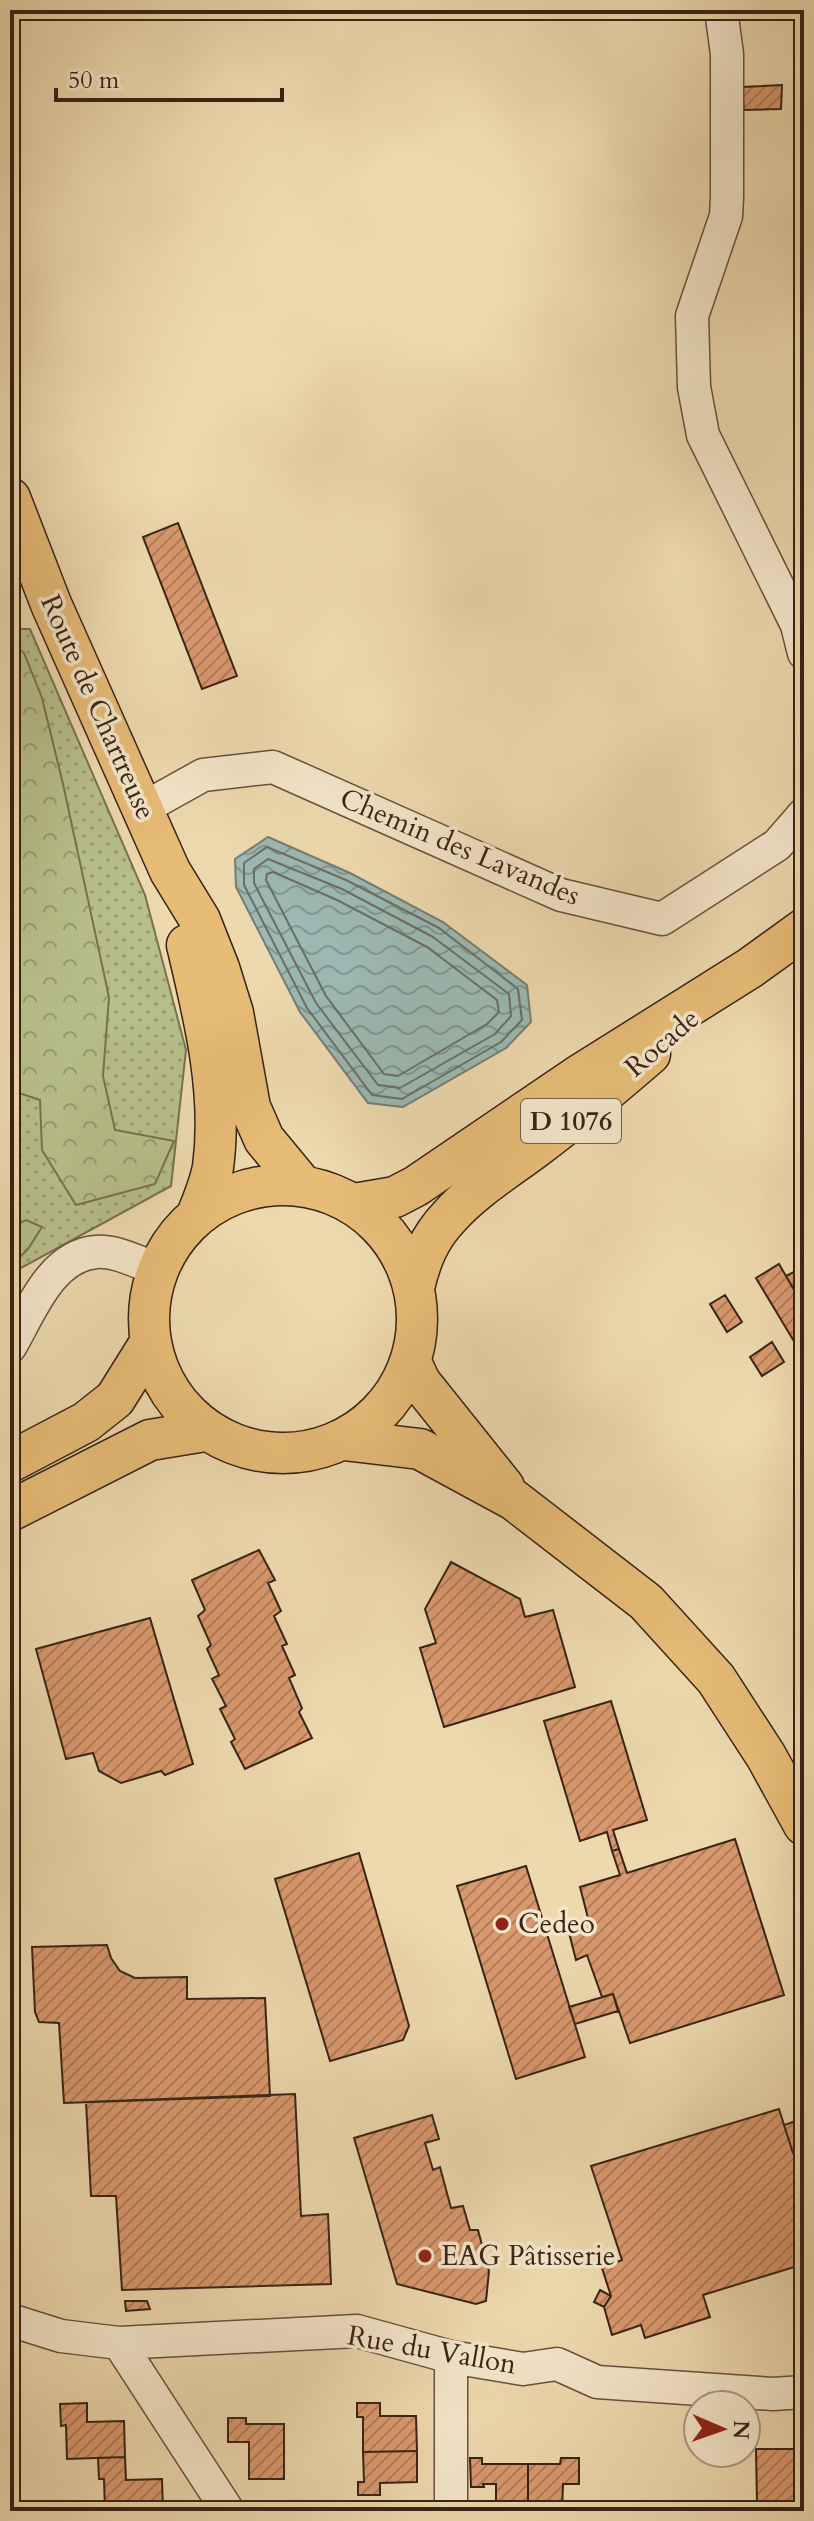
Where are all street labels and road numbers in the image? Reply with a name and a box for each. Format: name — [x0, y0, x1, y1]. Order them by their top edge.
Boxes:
street label: Route de Chartreuse — [31, 589, 165, 825]
street label: Chemin des Lavandes — [334, 779, 586, 915]
street label: Rocade — [617, 1000, 707, 1086]
road number: D 1076 — [521, 1099, 621, 1143]
street label: Rue du Vallon — [345, 2316, 519, 2384]

